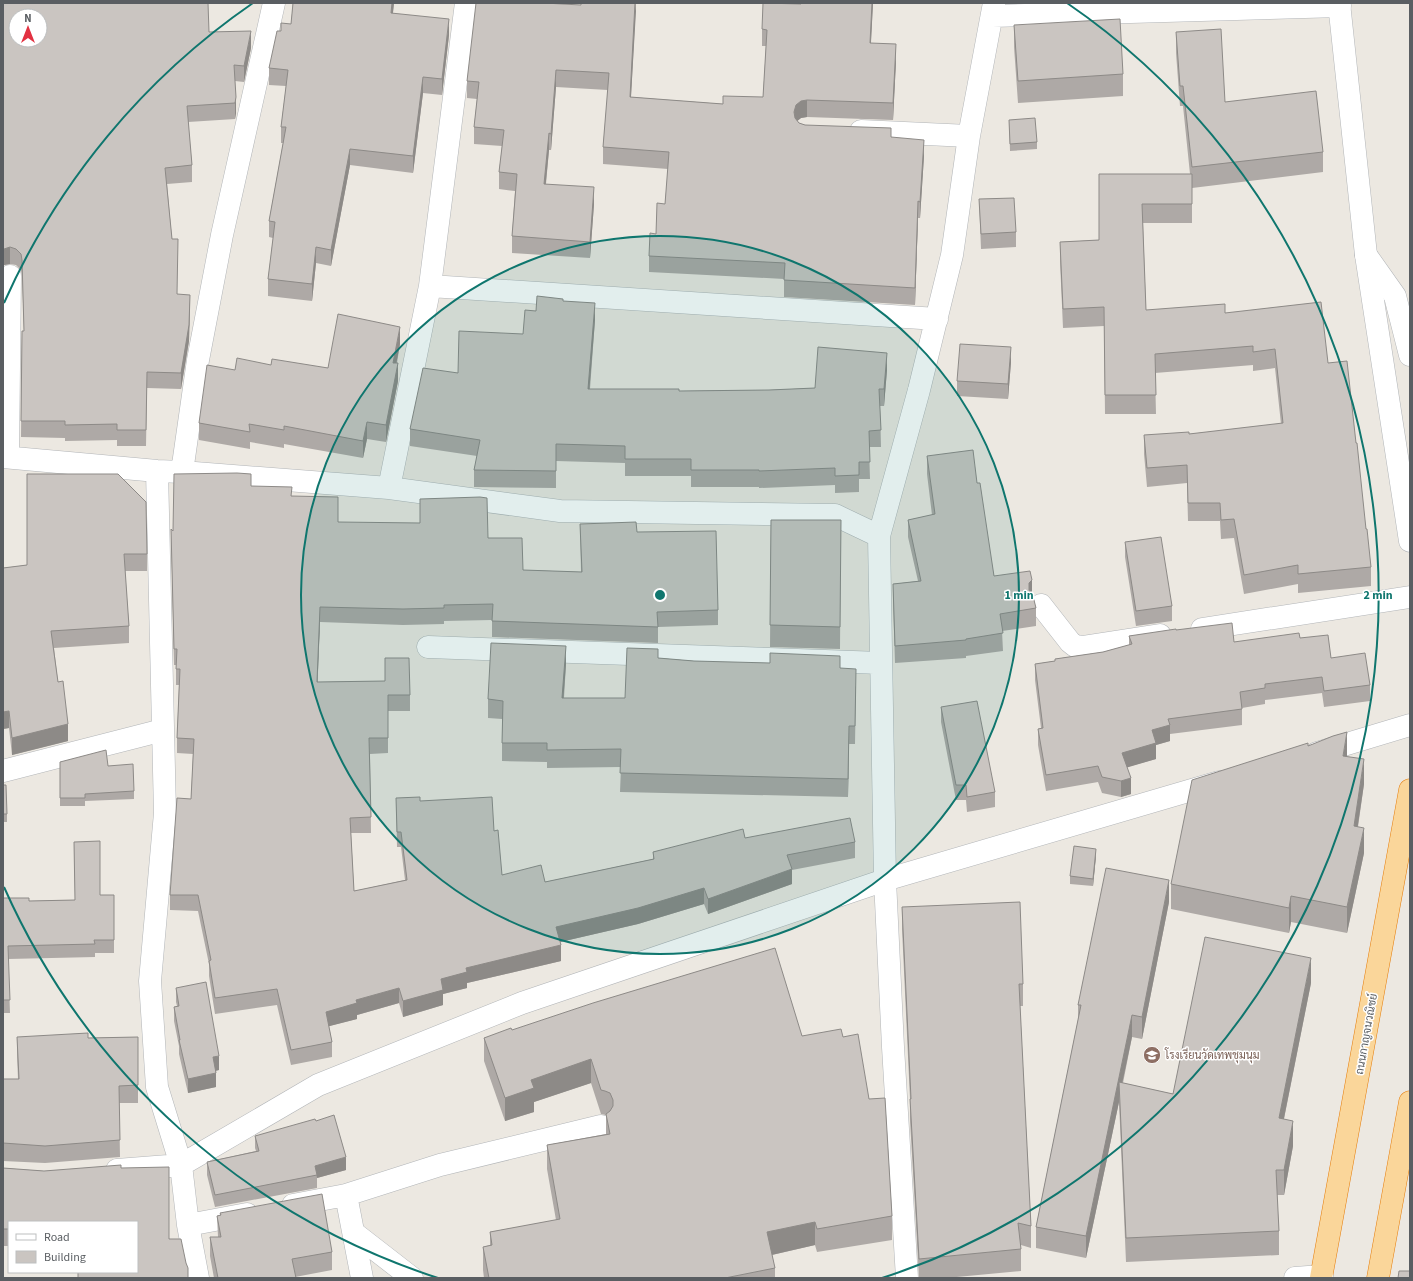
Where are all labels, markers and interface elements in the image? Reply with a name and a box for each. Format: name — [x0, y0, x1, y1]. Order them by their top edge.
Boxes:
north arrow — [8, 8, 48, 48]
text: N — [24, 11, 32, 26]
text: 1 min — [1004, 587, 1034, 604]
text: 2 min — [1363, 587, 1393, 604]
centre of rings — [653, 588, 667, 602]
street label: ถนนกาญจนวณิชย์ — [1351, 992, 1381, 1076]
school or university icon: โรงเรียนวัดเทพชุมนุม — [1142, 1045, 1162, 1065]
place label: โรงเรียนวัดเทพชุมนุม — [1164, 1047, 1259, 1064]
legend — [8, 1221, 138, 1273]
text: Road — [44, 1229, 70, 1246]
text: Building — [44, 1249, 86, 1266]

